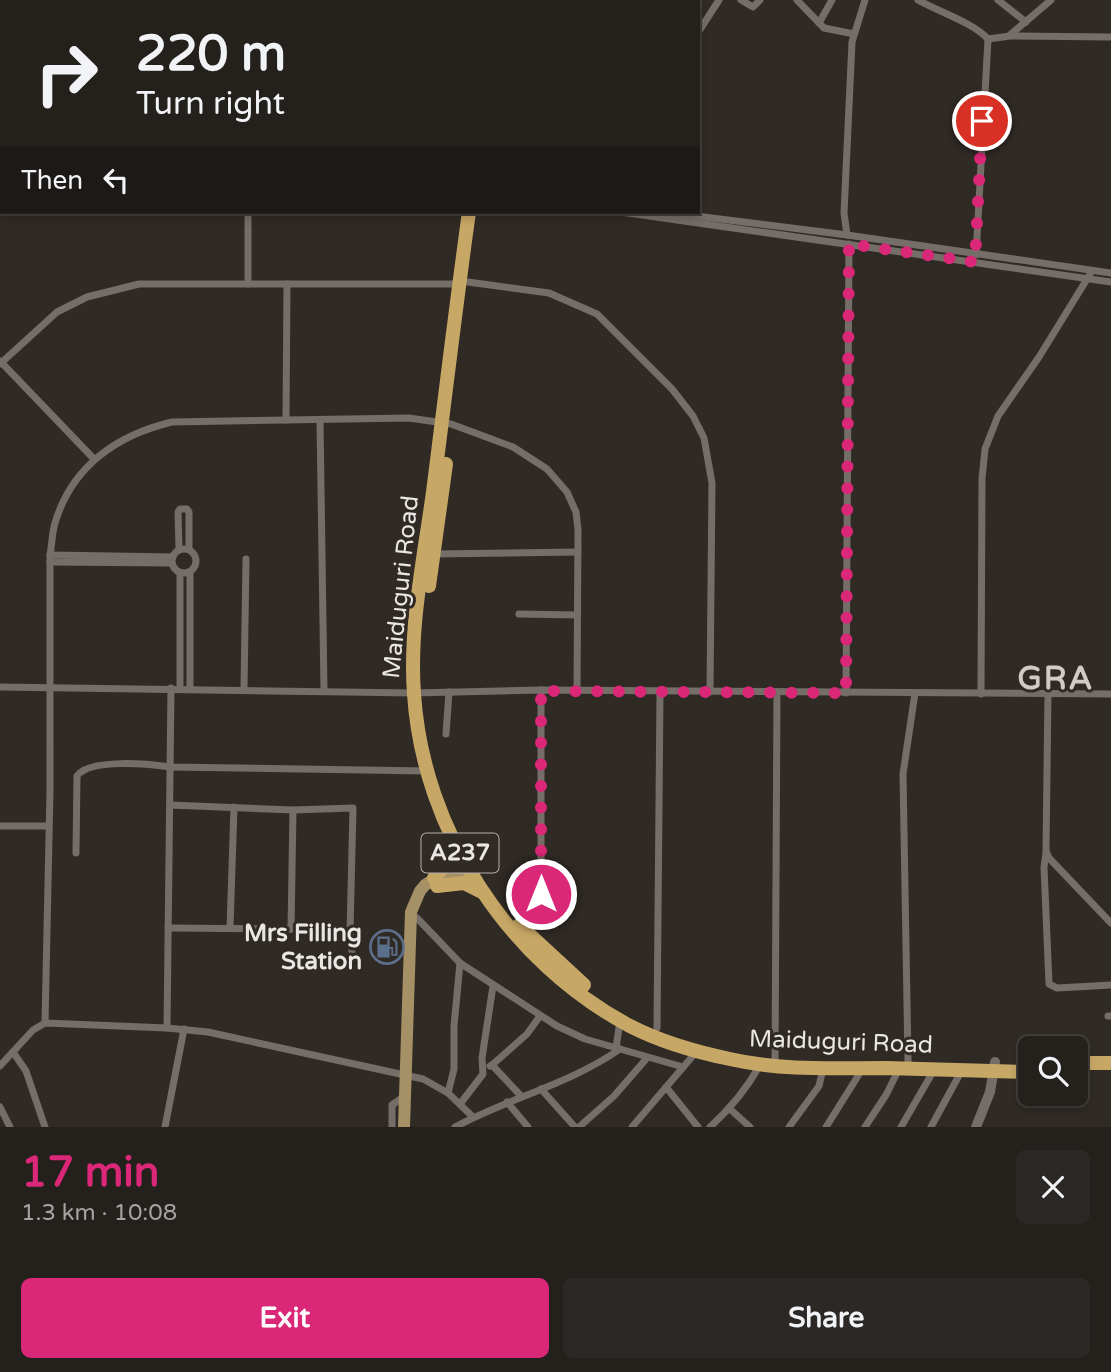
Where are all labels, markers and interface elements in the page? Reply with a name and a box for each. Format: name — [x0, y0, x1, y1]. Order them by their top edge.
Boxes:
text: 220 m — [136, 25, 286, 84]
icon: right — [21, 28, 112, 119]
text: Turn right — [136, 85, 285, 123]
pin — [952, 91, 1012, 151]
icon: arrive — [963, 102, 1001, 140]
icon: left — [97, 161, 135, 199]
text: Then — [21, 165, 83, 196]
street label: Maiduguri Road — [377, 494, 425, 680]
district label: GRA — [1018, 660, 1094, 698]
road number: A237 — [421, 834, 498, 873]
position arrow — [504, 857, 578, 931]
place label: Mrs Filling Station — [244, 919, 362, 976]
fuel station icon: Mrs Filling Station — [368, 928, 406, 966]
street label: Maiduguri Road — [749, 1024, 933, 1060]
map controls — [1018, 1036, 1088, 1106]
button: search — [1018, 1036, 1088, 1106]
text: 17 min — [21, 1147, 159, 1198]
button: close — [1016, 1150, 1090, 1224]
text: 1.3 km · 10:08 — [21, 1199, 177, 1227]
button: Exit — [21, 1278, 549, 1358]
button: Share — [563, 1278, 1090, 1358]

